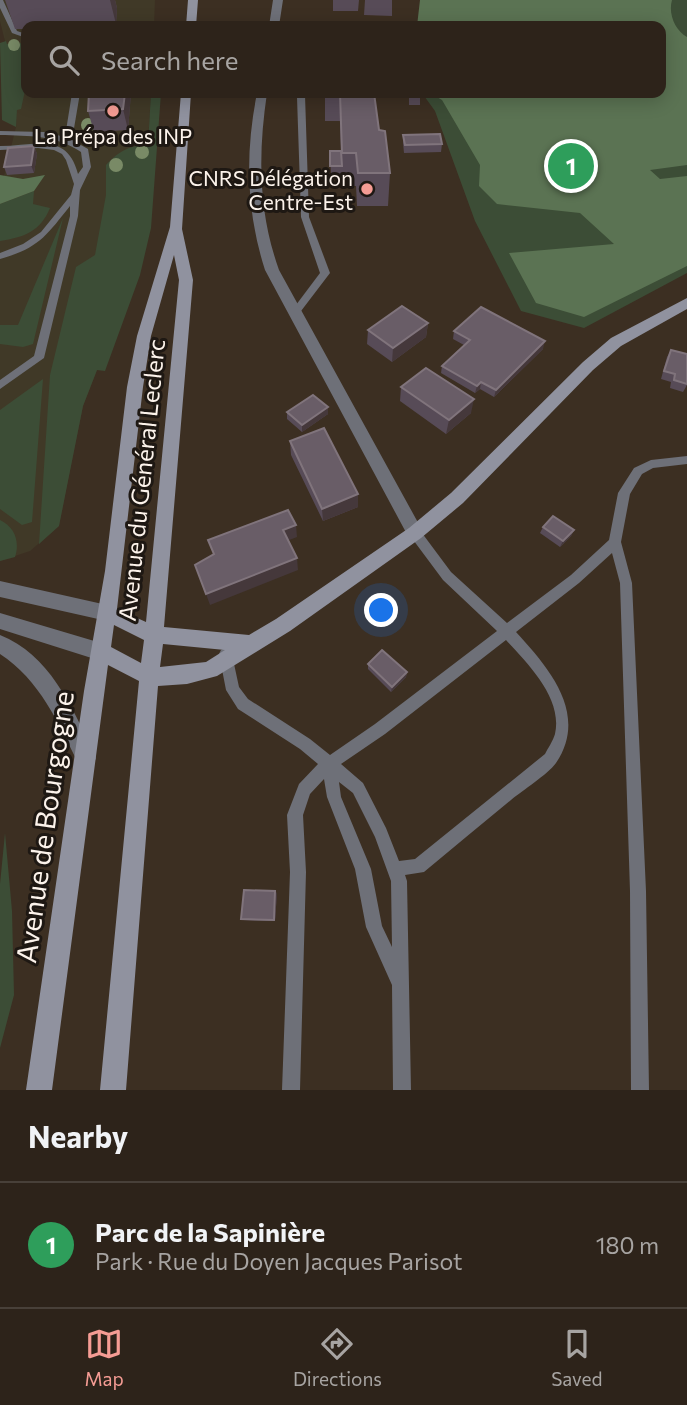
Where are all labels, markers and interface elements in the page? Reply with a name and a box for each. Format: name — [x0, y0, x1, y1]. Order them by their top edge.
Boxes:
search box — [21, 21, 666, 98]
icon: search — [45, 41, 83, 79]
text: Search here — [101, 44, 239, 75]
marker: La Prépa des INP — [105, 103, 121, 119]
place label: La Prépa des INP — [34, 123, 192, 148]
pin: 1 — [548, 140, 594, 192]
place label: CNRS Délégation Centre-Est — [189, 165, 353, 214]
marker: CNRS Délégation Centre-Est — [359, 181, 375, 197]
street label: Avenue du Général Leclerc — [112, 337, 170, 623]
your location — [364, 593, 398, 627]
street label: Avenue de Bourgogne — [8, 689, 80, 965]
text: Nearby — [28, 1117, 128, 1154]
text: Parc de la Sapinière — [95, 1216, 325, 1247]
text: 1 — [46, 1231, 56, 1259]
text: 180 m — [596, 1231, 659, 1259]
text: Park · Rue du Doyen Jacques Parisot — [95, 1247, 462, 1275]
tab: Map — [85, 1325, 124, 1390]
tab: Directions — [293, 1325, 382, 1390]
tab: Saved — [551, 1325, 602, 1390]

